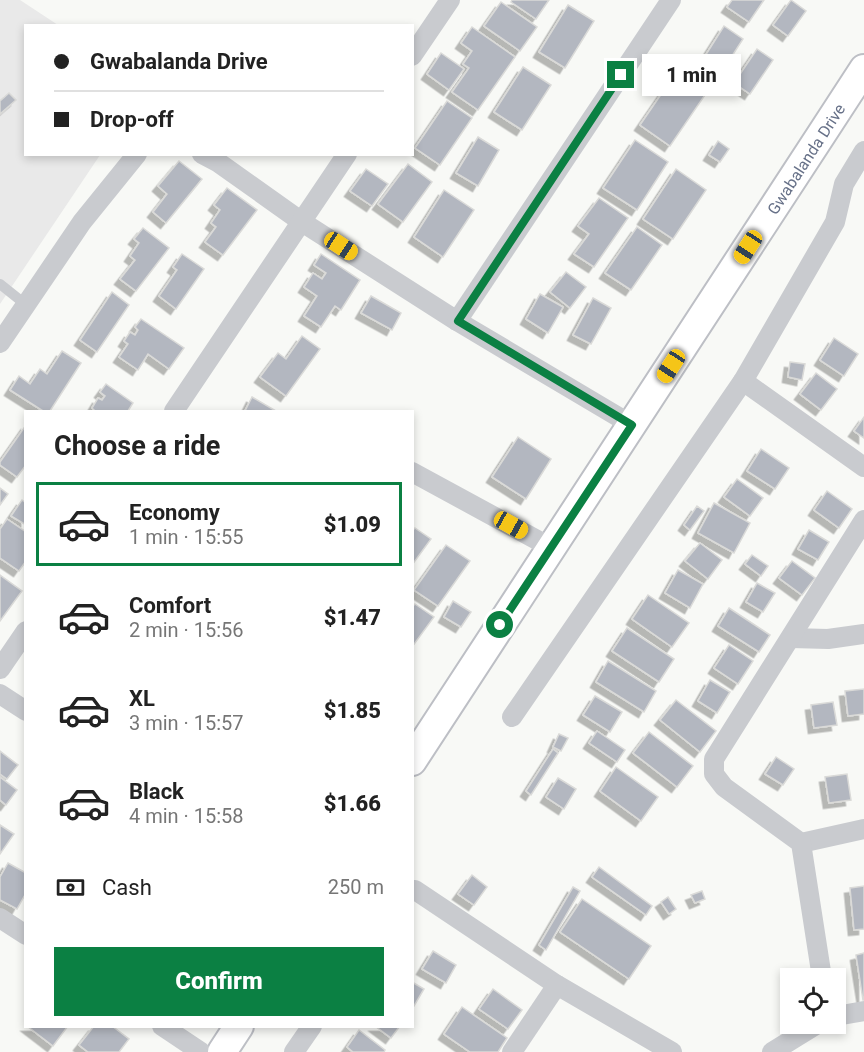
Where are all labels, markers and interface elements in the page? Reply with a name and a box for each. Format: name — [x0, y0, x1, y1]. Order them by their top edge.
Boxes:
text: Gwabalanda Drive — [90, 49, 268, 74]
callout: 1 min — [642, 54, 741, 96]
route end — [607, 61, 634, 88]
text: 1 min — [666, 63, 717, 87]
street label: Gwabalanda Drive — [763, 100, 849, 218]
text: Drop-off — [90, 107, 174, 132]
car — [731, 227, 765, 267]
car — [321, 229, 361, 263]
car — [654, 346, 688, 386]
text: Choose a ride — [54, 430, 220, 462]
icon: car — [57, 497, 111, 551]
text: Economy — [129, 500, 220, 525]
car — [491, 508, 531, 542]
text: $1.09 — [324, 512, 381, 537]
text: 1 min · 15:55 — [129, 525, 244, 549]
icon: car — [57, 590, 111, 644]
text: Comfort — [129, 593, 211, 618]
text: $1.47 — [324, 605, 381, 630]
route start — [486, 611, 513, 638]
text: 2 min · 15:56 — [129, 618, 244, 642]
icon: car — [57, 683, 111, 737]
text: XL — [129, 686, 155, 711]
text: $1.85 — [324, 698, 381, 723]
text: 3 min · 15:57 — [129, 711, 244, 735]
icon: car — [57, 776, 111, 830]
text: Black — [129, 779, 184, 804]
text: $1.66 — [324, 791, 381, 816]
text: 4 min · 15:58 — [129, 804, 244, 828]
icon: cash — [54, 871, 87, 904]
text: Cash — [102, 875, 152, 900]
text: 250 m — [328, 875, 384, 899]
button: Confirm — [54, 947, 384, 1016]
map controls — [780, 968, 846, 1034]
button: locate — [780, 968, 846, 1034]

